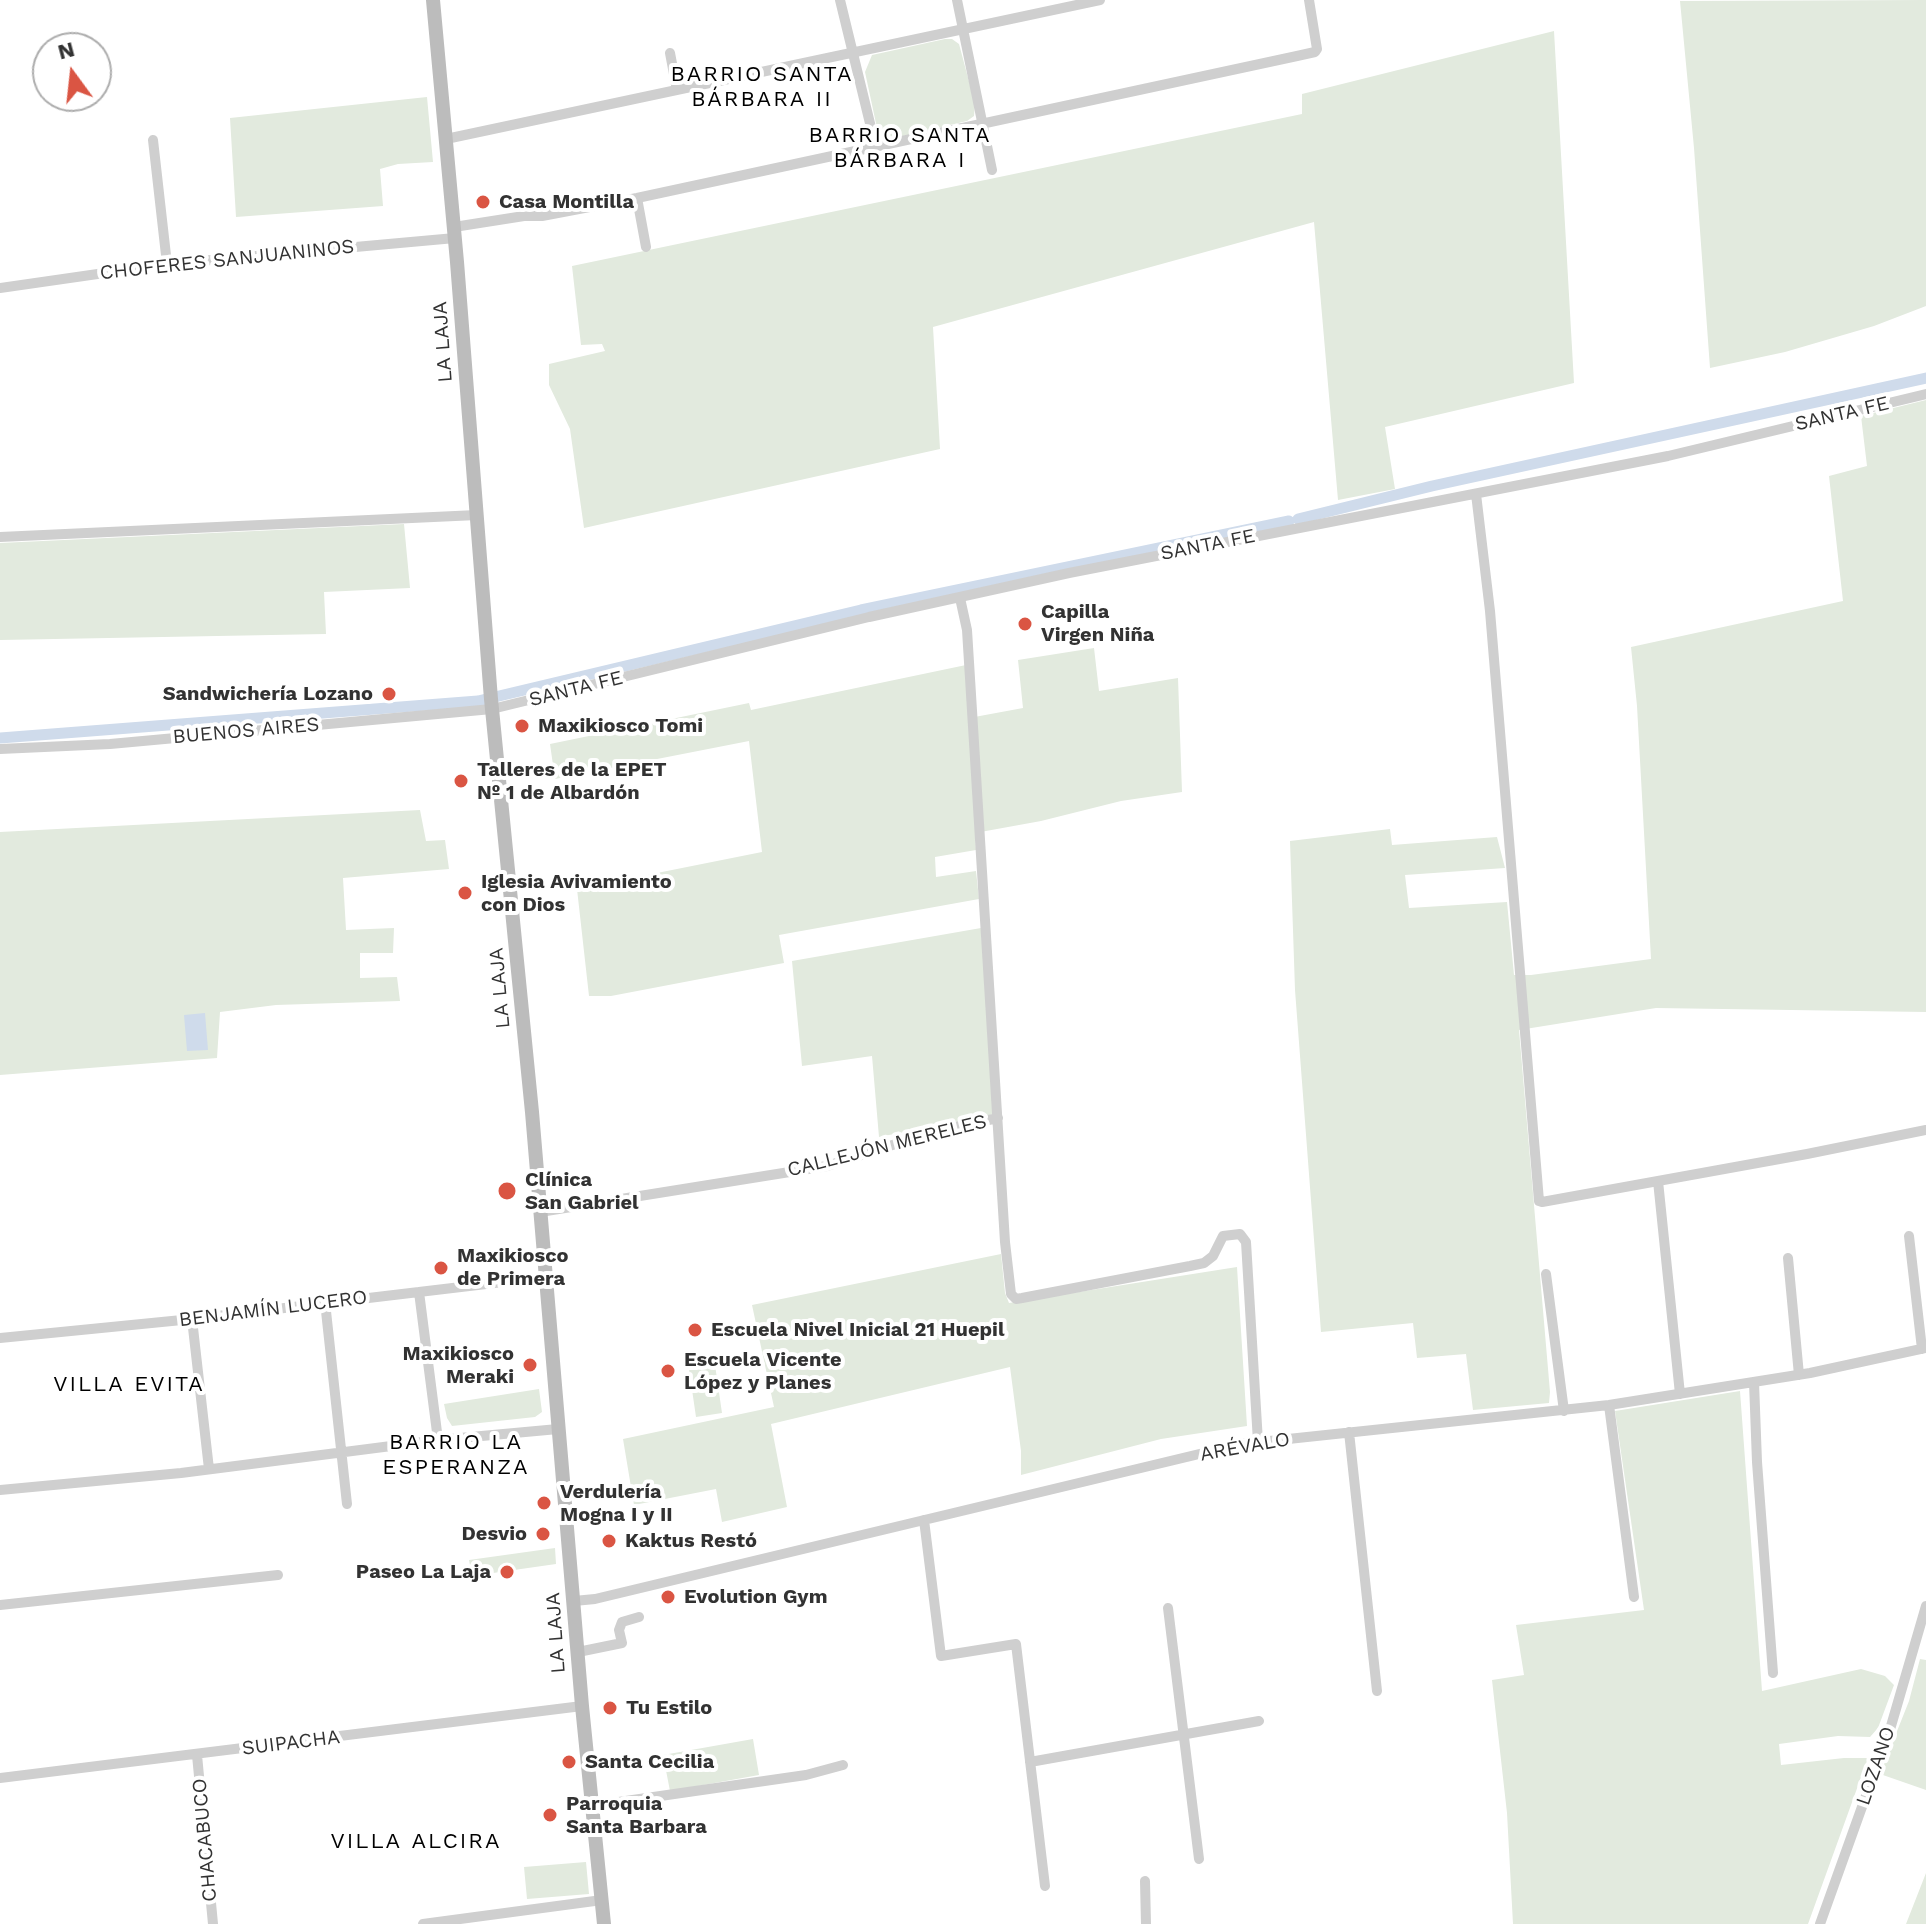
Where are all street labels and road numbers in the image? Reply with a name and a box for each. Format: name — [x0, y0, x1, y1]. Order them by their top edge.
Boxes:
street label: CHOFERES SANJUANINOS — [99, 235, 355, 285]
street label: LA LAJA — [428, 301, 458, 383]
street label: SANTA FE — [1793, 392, 1891, 436]
street label: SANTA FE — [1159, 524, 1257, 566]
street label: SANTA FE — [527, 666, 625, 712]
street label: BUENOS AIRES — [172, 713, 320, 749]
street label: LA LAJA — [485, 947, 515, 1029]
street label: CALLEJÓN MERELES — [785, 1110, 989, 1182]
street label: BENJAMÍN LUCERO — [178, 1286, 368, 1332]
street label: ARÉVALO — [1198, 1427, 1292, 1467]
street label: LA LAJA — [541, 1592, 571, 1674]
street label: LOZANO — [1851, 1723, 1901, 1809]
street label: SUIPACHA — [241, 1725, 341, 1761]
street label: CHACABUCO — [188, 1777, 222, 1903]

